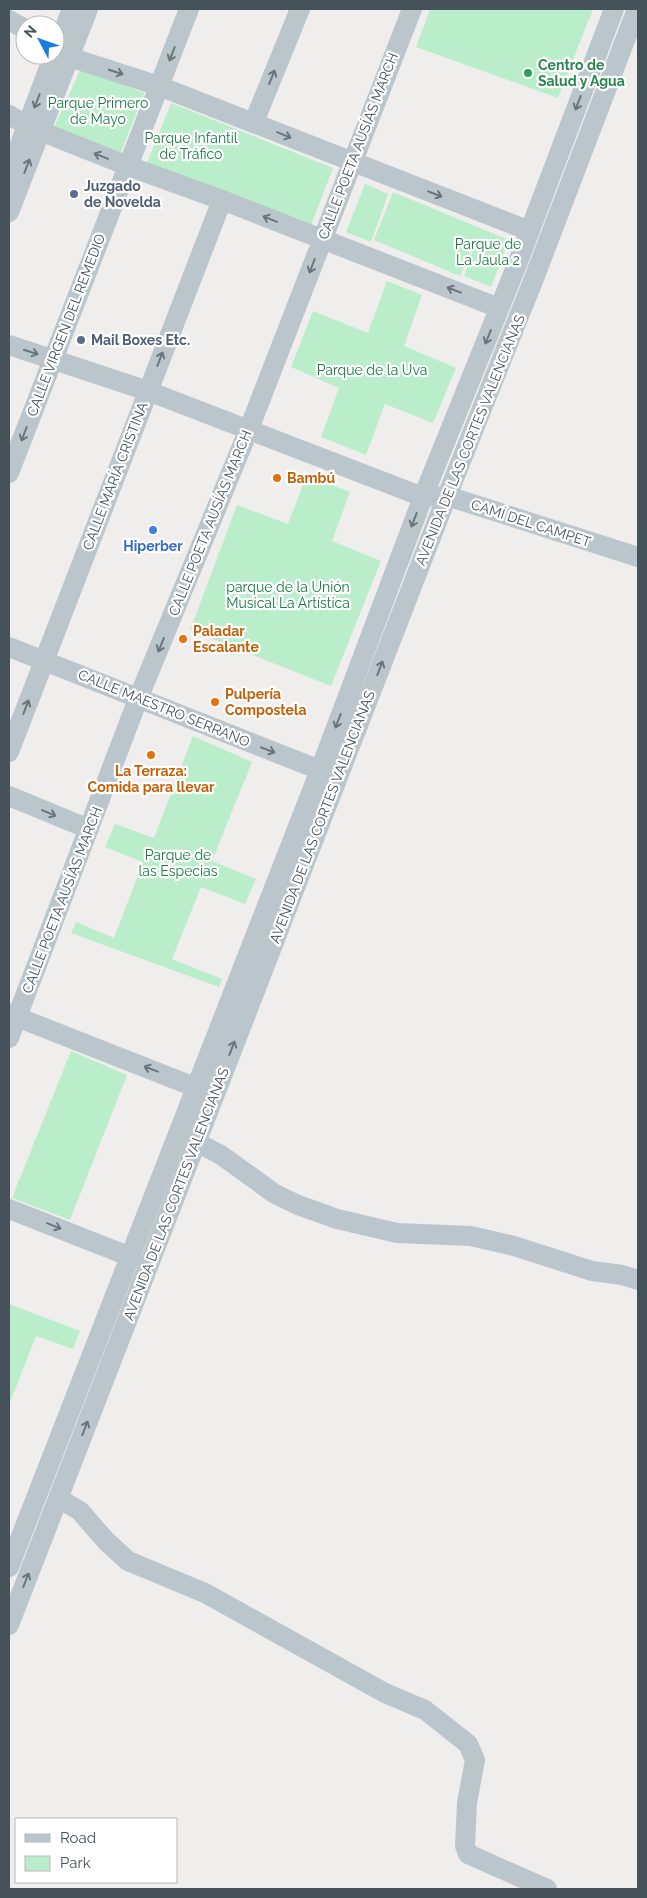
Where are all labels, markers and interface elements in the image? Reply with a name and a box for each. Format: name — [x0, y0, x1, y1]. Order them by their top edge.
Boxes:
north arrow — [15, 15, 65, 65]
text: N — [21, 22, 40, 41]
one-way arrow — [166, 46, 176, 61]
street label: CALLE POETA AUSÍAS MARCH — [314, 50, 401, 242]
place label: Centro de Salud y Agua — [538, 57, 625, 89]
marker: Centro de Salud y Agua — [522, 67, 534, 79]
one-way arrow — [107, 68, 123, 78]
one-way arrow — [268, 70, 278, 85]
one-way arrow — [32, 92, 41, 108]
park label: Parque Primero de Mayo — [48, 95, 148, 127]
one-way arrow — [573, 95, 582, 111]
park label: Parque Infantil de Tráfico — [144, 130, 238, 162]
one-way arrow — [276, 130, 291, 140]
one-way arrow — [94, 150, 109, 160]
one-way arrow — [22, 159, 32, 174]
place label: Juzgado de Novelda — [84, 178, 161, 210]
marker: Juzgado de Novelda — [68, 188, 80, 200]
one-way arrow — [428, 191, 443, 200]
one-way arrow — [263, 214, 278, 223]
street label: CALLE VIRGEN DEL REMEDIO — [24, 231, 108, 419]
park label: Parque de La Jaula 2 — [455, 236, 521, 268]
one-way arrow — [307, 258, 316, 273]
one-way arrow — [447, 285, 462, 294]
street label: AVENIDA DE LAS CORTES VALENCIANAS — [412, 312, 528, 568]
one-way arrow — [482, 329, 491, 344]
place label: Mail Boxes Etc. — [91, 332, 190, 348]
marker: Mail Boxes Etc. — [75, 334, 87, 346]
one-way arrow — [22, 348, 38, 357]
one-way arrow — [156, 352, 165, 367]
park label: Parque de la Uva — [317, 362, 427, 378]
street label: CALLE MARÍA CRISTINA — [78, 399, 151, 552]
one-way arrow — [19, 426, 28, 441]
street label: CALLE POETA AUSÍAS MARCH — [164, 428, 255, 618]
place label: Bambú — [287, 470, 335, 486]
marker: Bambú — [271, 472, 283, 484]
street label: CAMÍ DEL CAMPET — [469, 495, 594, 550]
one-way arrow — [409, 512, 418, 527]
marker: Hiperber — [147, 524, 159, 536]
place label: Hiperber — [123, 538, 183, 554]
park label: parque de la Unión Musical La Artística — [226, 579, 350, 611]
place label: Paladar Escalante — [193, 623, 259, 655]
marker: Paladar Escalante — [177, 633, 189, 645]
one-way arrow — [155, 637, 165, 652]
one-way arrow — [376, 661, 385, 677]
street label: CALLE MAESTRO SERRANO — [76, 666, 252, 750]
place label: Pulpería Compostela — [225, 686, 306, 718]
street label: AVENIDA DE LAS CORTES VALENCIANAS — [266, 688, 378, 946]
marker: Pulpería Compostela — [209, 696, 221, 708]
one-way arrow — [22, 700, 31, 715]
one-way arrow — [333, 713, 342, 728]
one-way arrow — [260, 745, 275, 755]
marker: La Terraza: Comida para llevar — [145, 749, 157, 761]
place label: La Terraza: Comida para llevar — [88, 763, 215, 795]
street label: CALLE POETA AUSÍAS MARCH — [18, 804, 105, 996]
one-way arrow — [41, 808, 56, 818]
park label: Parque de las Especias — [138, 847, 218, 879]
one-way arrow — [228, 1041, 238, 1056]
one-way arrow — [143, 1064, 159, 1073]
street label: AVENIDA DE LAS CORTES VALENCIANAS — [120, 1065, 232, 1323]
one-way arrow — [46, 1222, 61, 1232]
one-way arrow — [81, 1421, 90, 1436]
one-way arrow — [22, 1573, 32, 1588]
legend — [15, 1818, 178, 1883]
text: Road — [60, 1829, 96, 1847]
text: Park — [60, 1854, 91, 1872]

